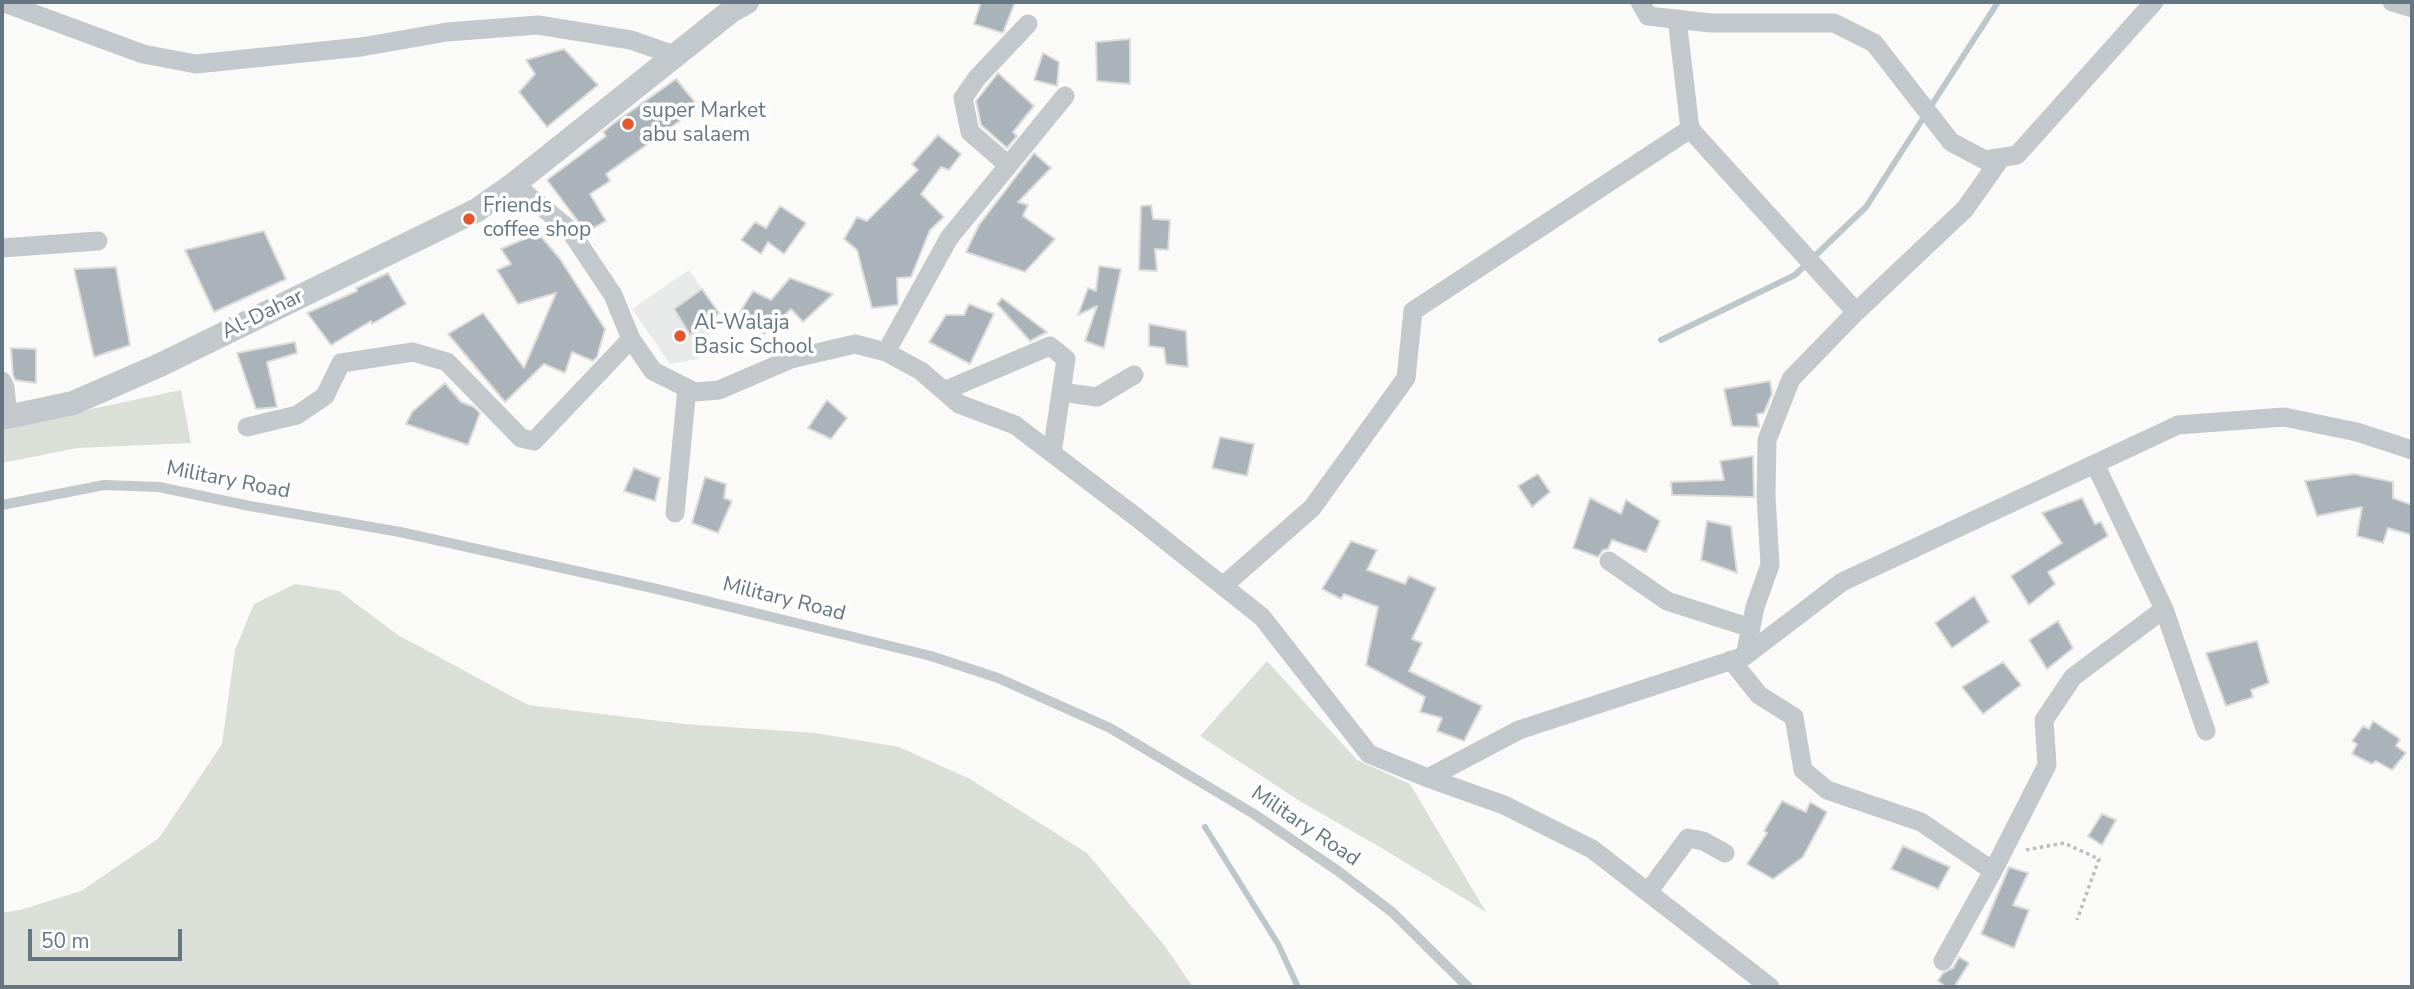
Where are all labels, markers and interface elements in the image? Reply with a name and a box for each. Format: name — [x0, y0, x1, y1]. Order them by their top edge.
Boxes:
place label: super Market abu salaem — [642, 99, 766, 149]
marker: super Market abu salaem — [620, 116, 636, 132]
place label: Friends coffee shop — [483, 194, 591, 244]
marker: Friends coffee shop — [461, 211, 477, 227]
street label: Al-Dahar — [218, 284, 308, 346]
place label: Al-Walaja Basic School — [694, 311, 814, 361]
marker: Al-Walaja Basic School — [672, 328, 688, 344]
street label: Military Road — [164, 457, 292, 505]
street label: Military Road — [720, 573, 848, 627]
street label: Military Road — [1246, 781, 1364, 873]
scale bar — [32, 916, 186, 960]
text: 50 m — [41, 927, 90, 955]

